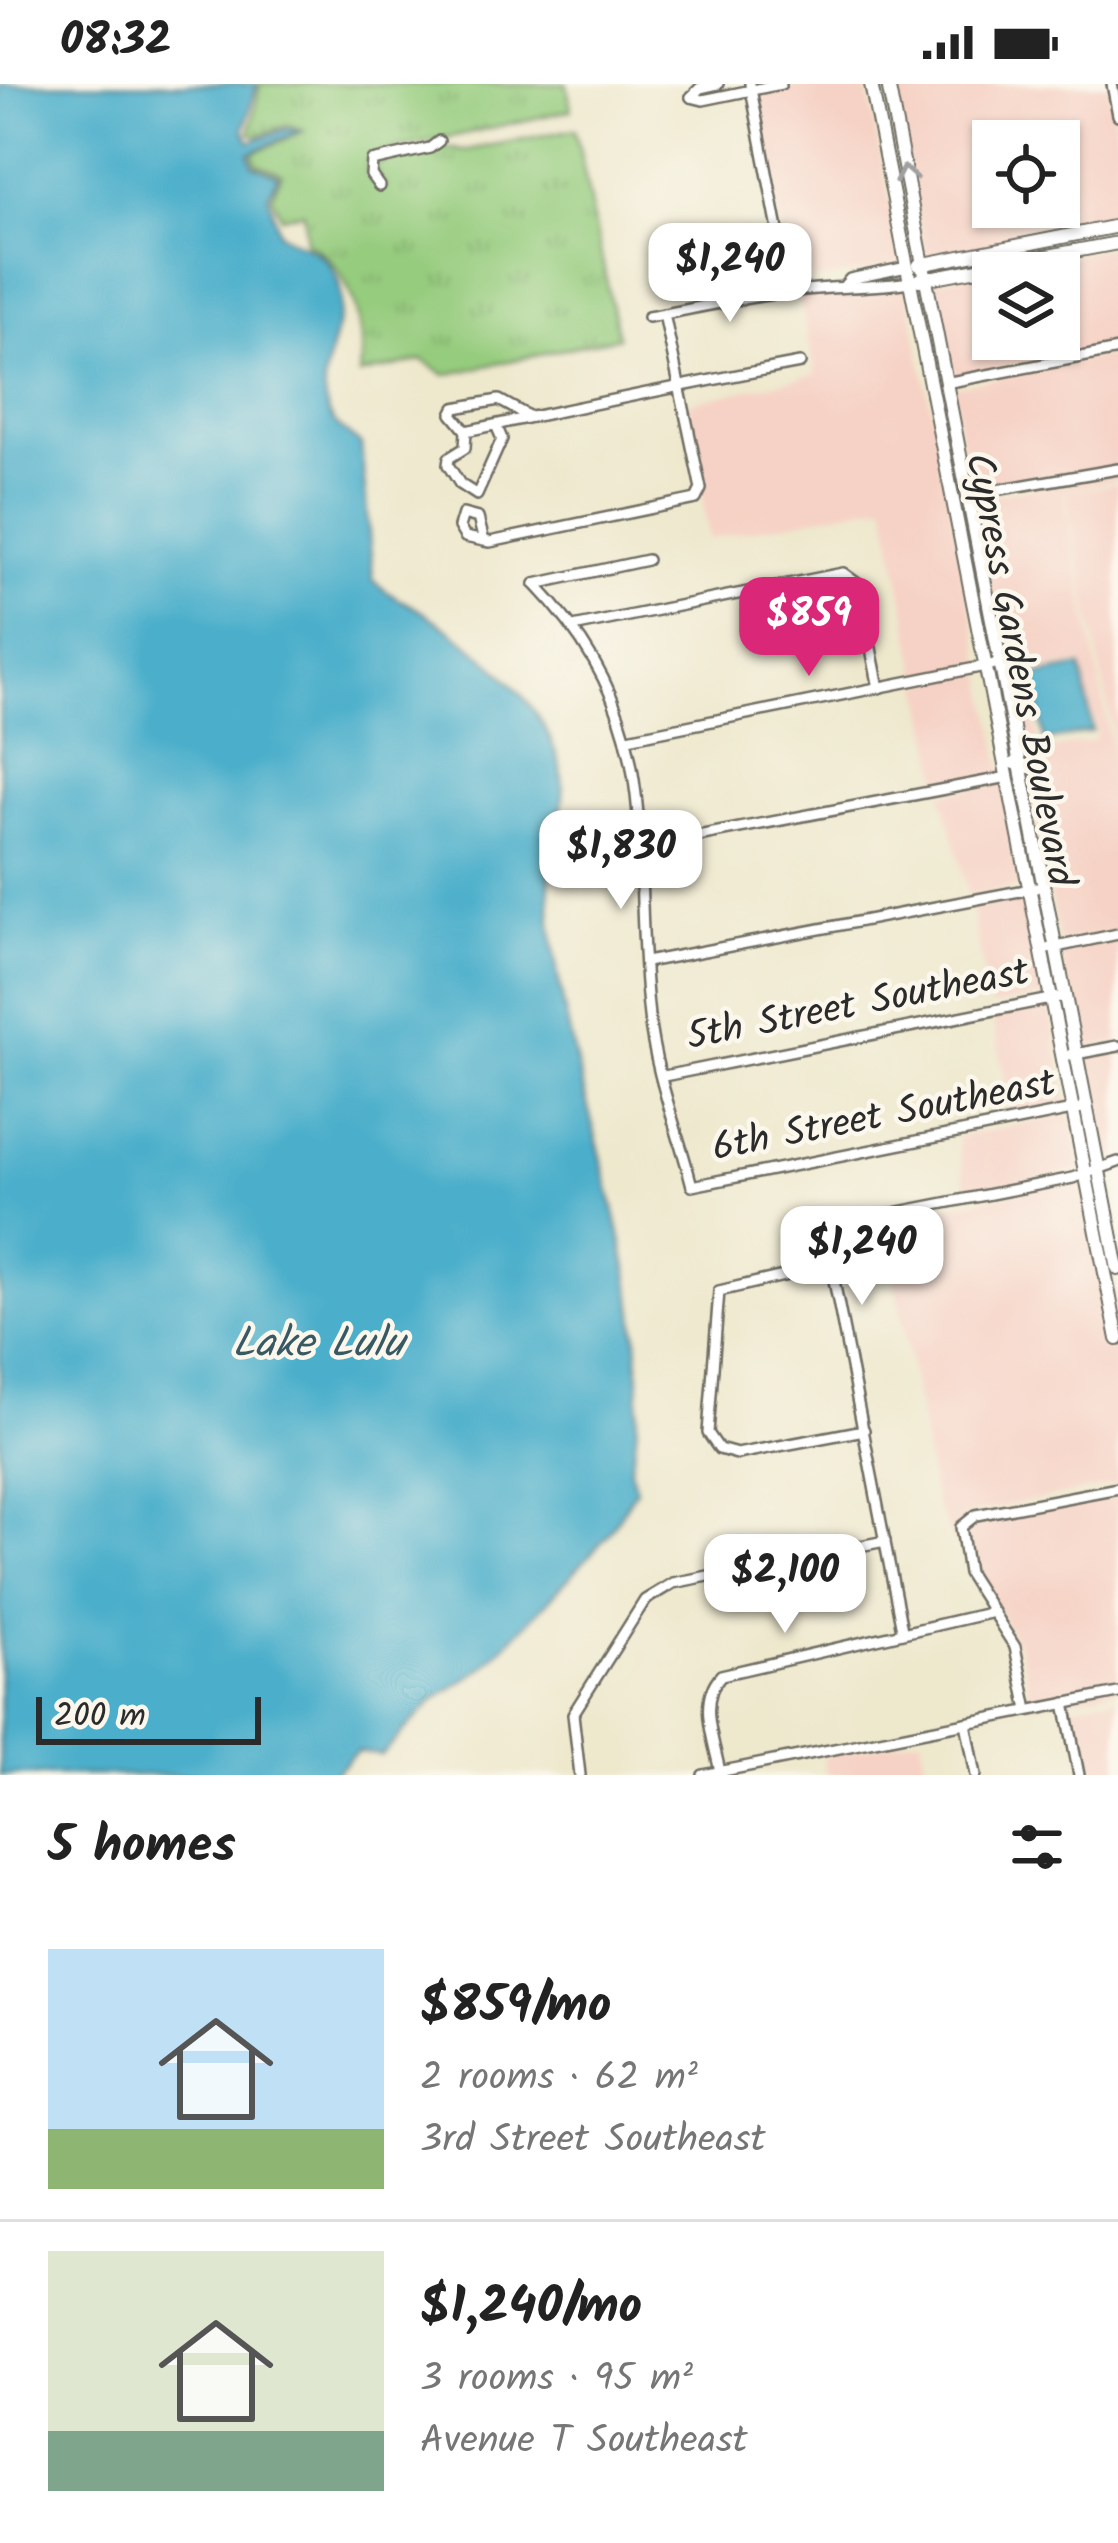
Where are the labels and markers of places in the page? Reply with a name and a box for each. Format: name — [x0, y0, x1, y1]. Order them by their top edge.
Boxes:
pin: $1,240 — [632, 223, 828, 325]
pin: $859 — [738, 577, 880, 679]
pin: $1,830 — [523, 810, 719, 912]
pin: $1,240 — [764, 1206, 960, 1308]
pin: $2,100 — [687, 1534, 883, 1636]

